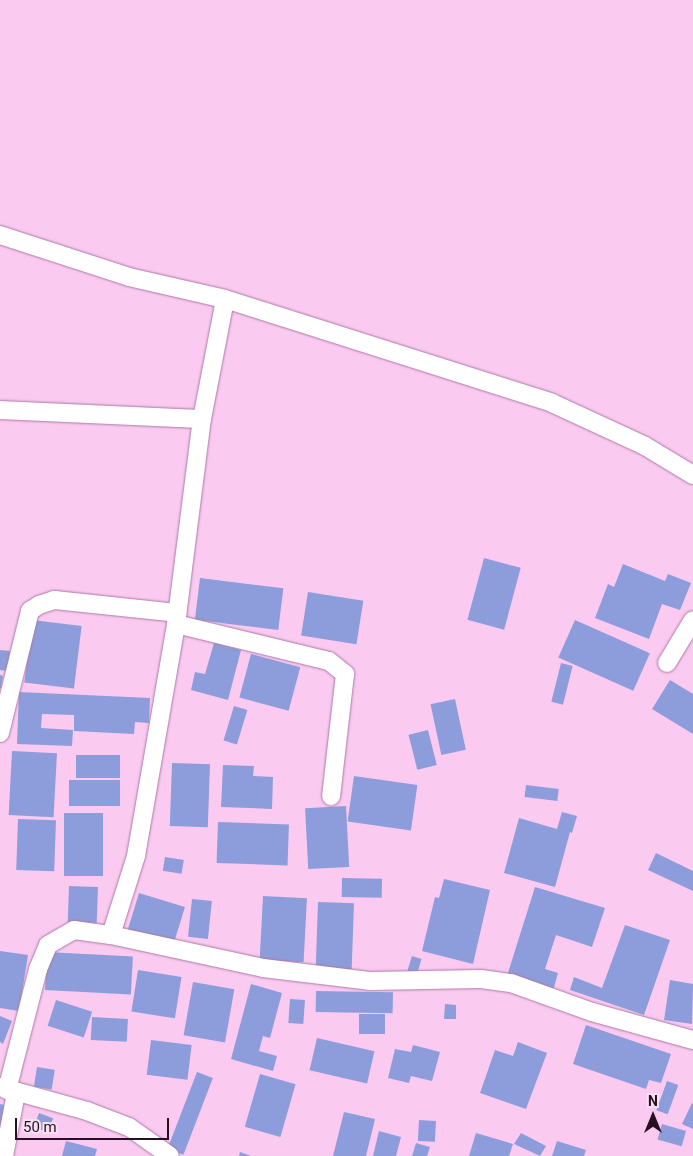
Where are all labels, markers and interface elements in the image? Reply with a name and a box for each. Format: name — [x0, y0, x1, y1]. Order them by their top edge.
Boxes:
north arrow — [628, 1091, 678, 1141]
text: N — [648, 1093, 658, 1109]
scale bar — [18, 1108, 171, 1140]
text: 50 m — [23, 1118, 57, 1136]

